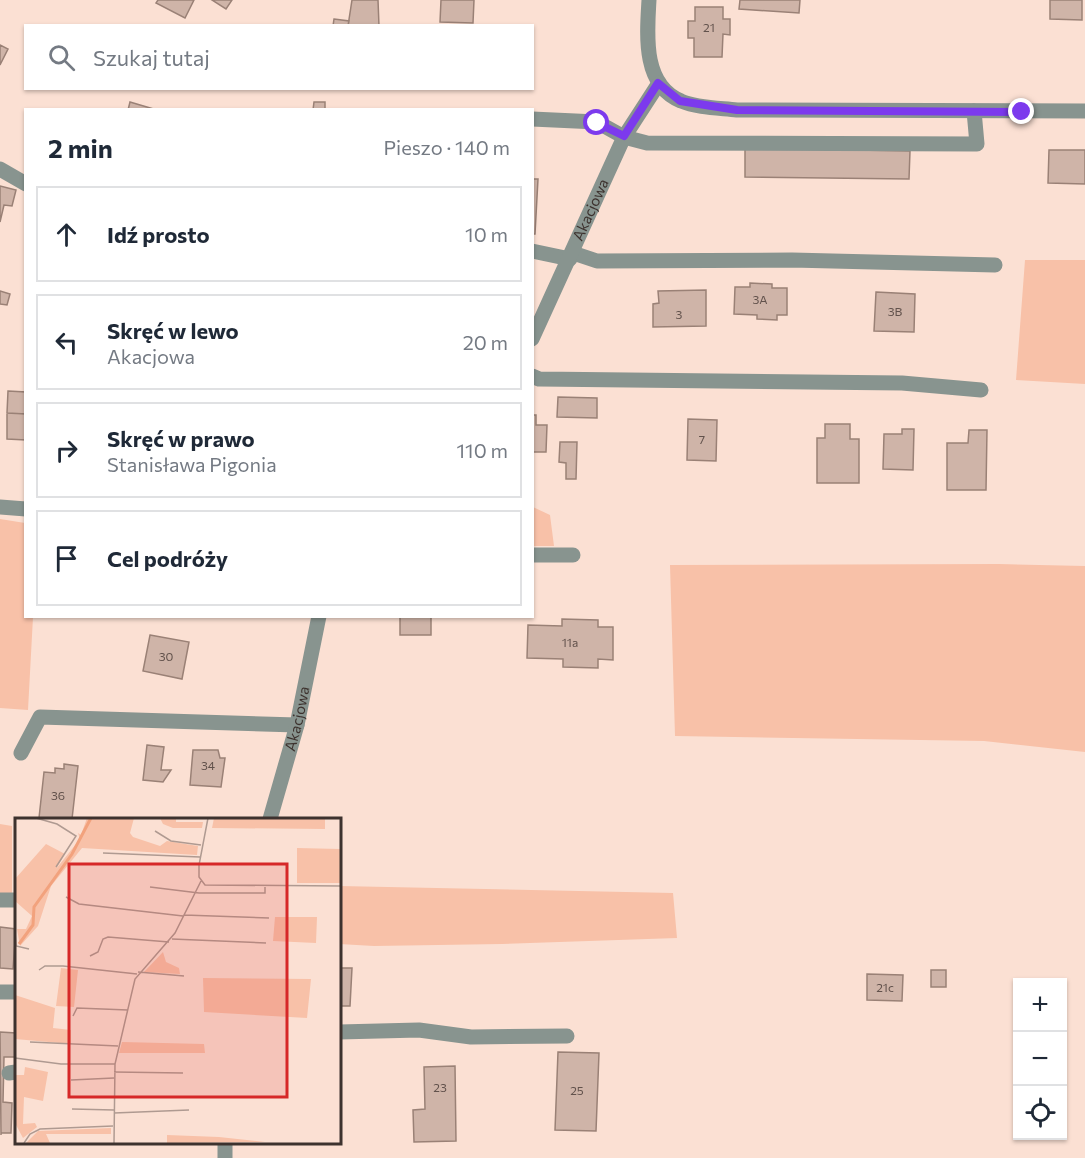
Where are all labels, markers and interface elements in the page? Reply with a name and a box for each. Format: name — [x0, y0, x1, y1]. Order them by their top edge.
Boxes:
house number: 21 — [703, 20, 715, 34]
search box — [24, 24, 534, 90]
icon: search — [45, 41, 78, 74]
text: Szukaj tutaj — [93, 44, 210, 71]
route end — [1008, 98, 1034, 124]
route start — [583, 109, 609, 135]
text: 2 min — [48, 132, 113, 163]
text: Pieszo · 140 m — [384, 135, 510, 159]
street label: Akacjowa — [568, 176, 612, 243]
icon: ahead — [50, 218, 83, 251]
text: Idź prosto — [107, 221, 210, 248]
text: 10 m — [465, 222, 508, 246]
house number: 3A — [753, 292, 767, 306]
house number: 3B — [888, 304, 903, 318]
house number: 3 — [676, 307, 683, 321]
text: Skręć w lewo — [107, 317, 239, 344]
icon: left — [50, 326, 83, 359]
text: 20 m — [463, 330, 508, 354]
text: Akacjowa — [107, 344, 195, 368]
text: Skręć w prawo — [107, 425, 255, 452]
house number: 7 — [699, 432, 705, 446]
icon: right — [50, 434, 83, 467]
text: 110 m — [457, 438, 508, 462]
text: Stanisława Pigonia — [107, 452, 277, 476]
icon: arrive — [50, 542, 83, 575]
text: Cel podróży — [107, 545, 228, 572]
house number: 11a — [562, 635, 578, 649]
house number: 30 — [159, 649, 174, 663]
street label: Akacjowa — [280, 685, 313, 753]
house number: 34 — [201, 758, 215, 772]
house number: 36 — [51, 788, 65, 802]
inset map — [15, 818, 340, 1143]
map controls — [1013, 978, 1067, 1140]
button: + — [1013, 978, 1067, 1032]
house number: 21c — [876, 980, 894, 994]
button: − — [1013, 1032, 1067, 1086]
house number: 23 — [433, 1080, 447, 1094]
house number: 25 — [570, 1083, 584, 1097]
button: locate — [1013, 1086, 1067, 1140]

